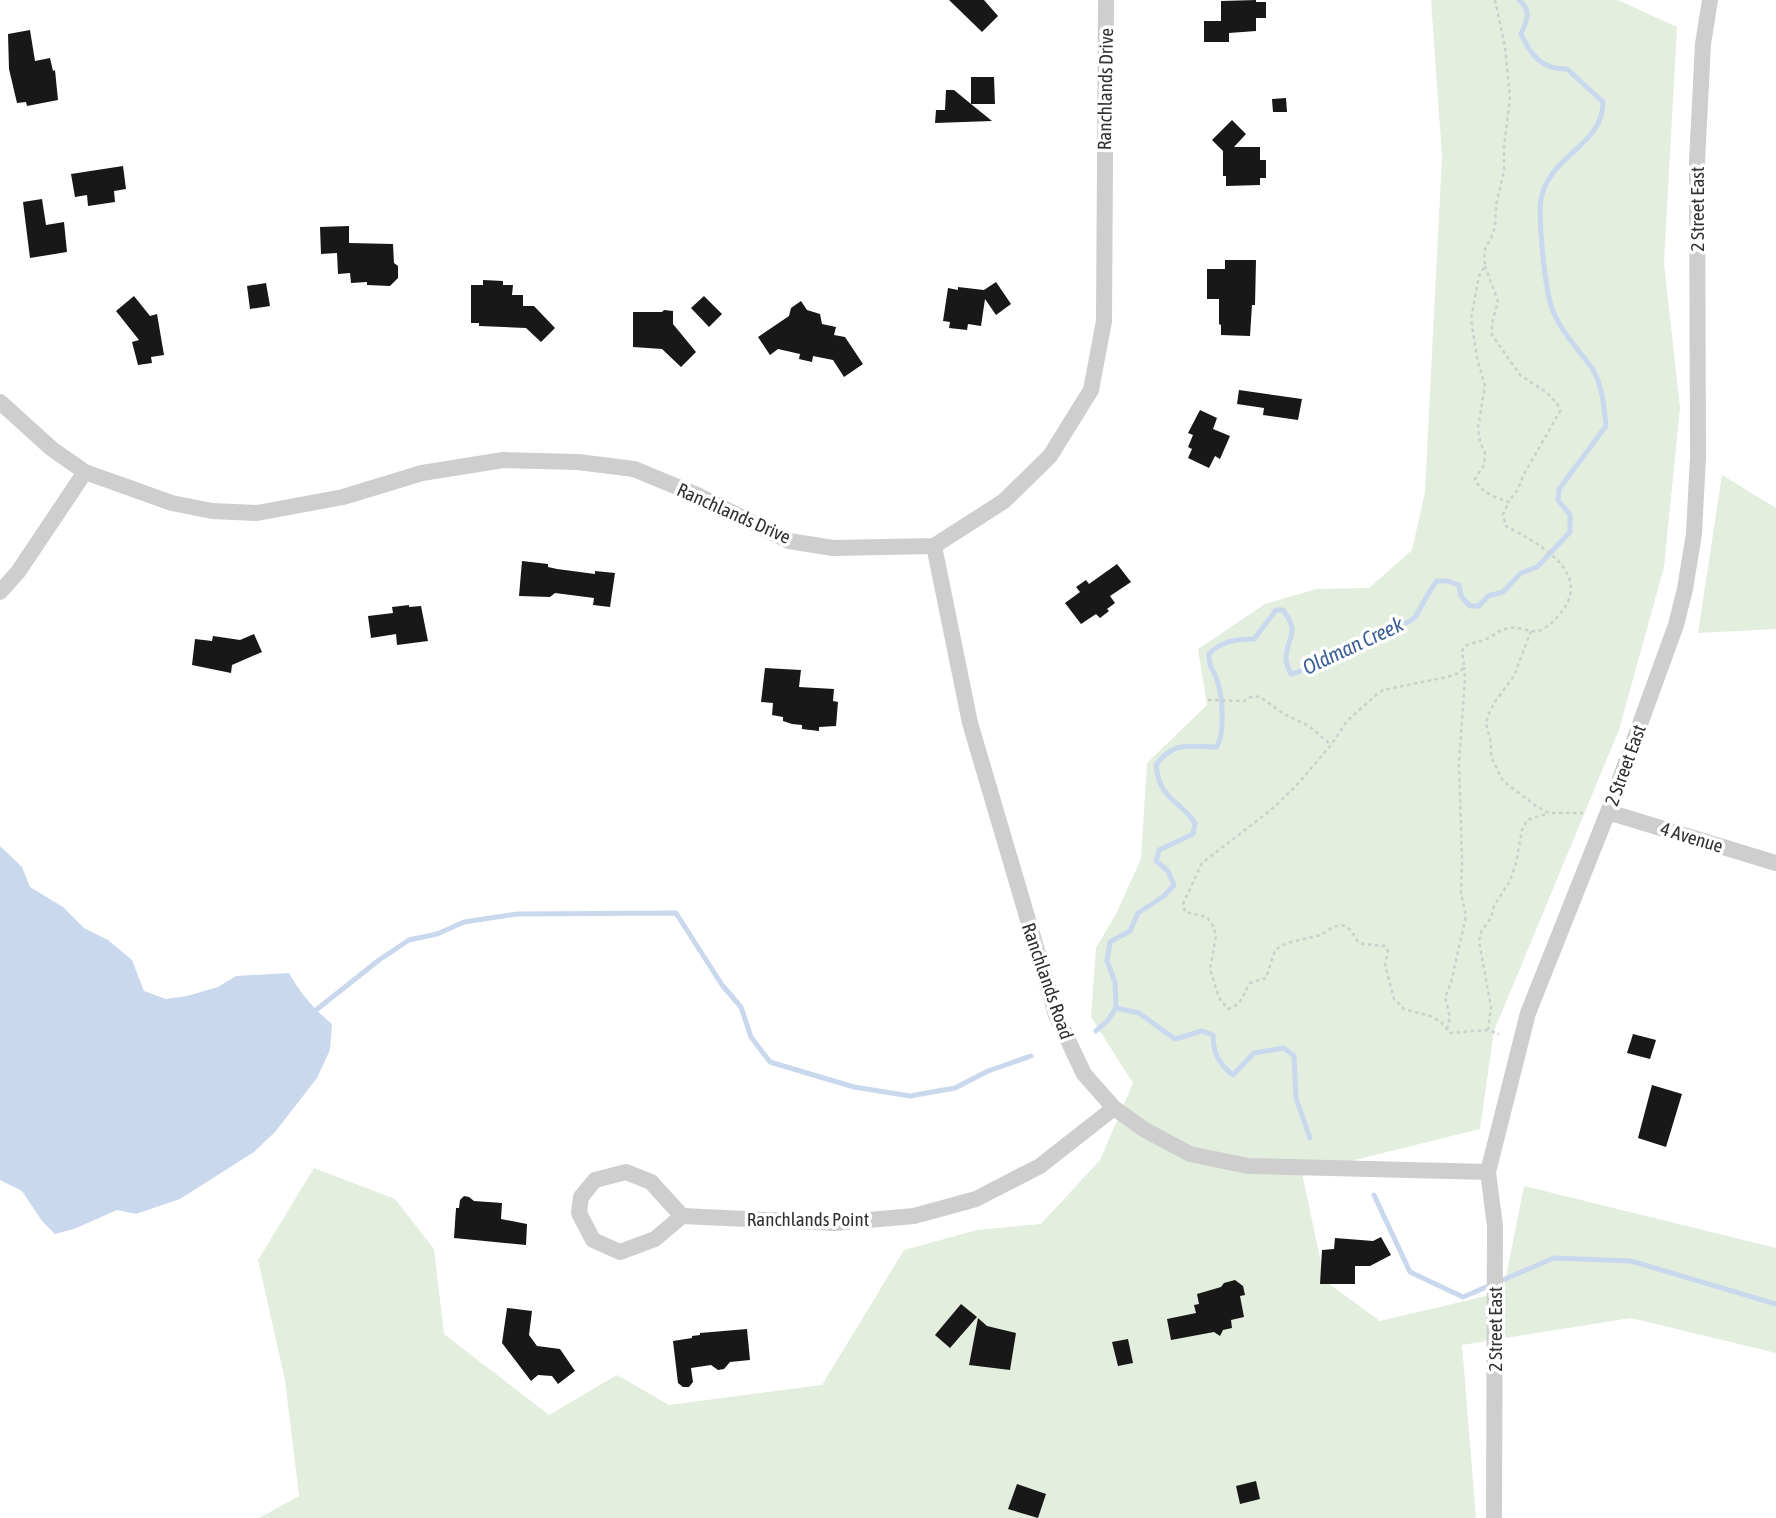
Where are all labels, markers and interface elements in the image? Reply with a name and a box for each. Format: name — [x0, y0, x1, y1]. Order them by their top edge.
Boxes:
street label: Ranchlands Drive — [1093, 28, 1117, 150]
street label: 2 Street East — [1686, 167, 1708, 251]
street label: Ranchlands Drive — [674, 478, 794, 548]
water label: Oldman Creek — [1298, 611, 1407, 679]
street label: 2 Street East — [1600, 721, 1650, 809]
street label: 4 Avenue — [1658, 817, 1726, 857]
street label: Ranchlands Road — [1018, 920, 1078, 1042]
street label: Ranchlands Point — [747, 1208, 869, 1230]
street label: 2 Street East — [1484, 1287, 1506, 1371]

